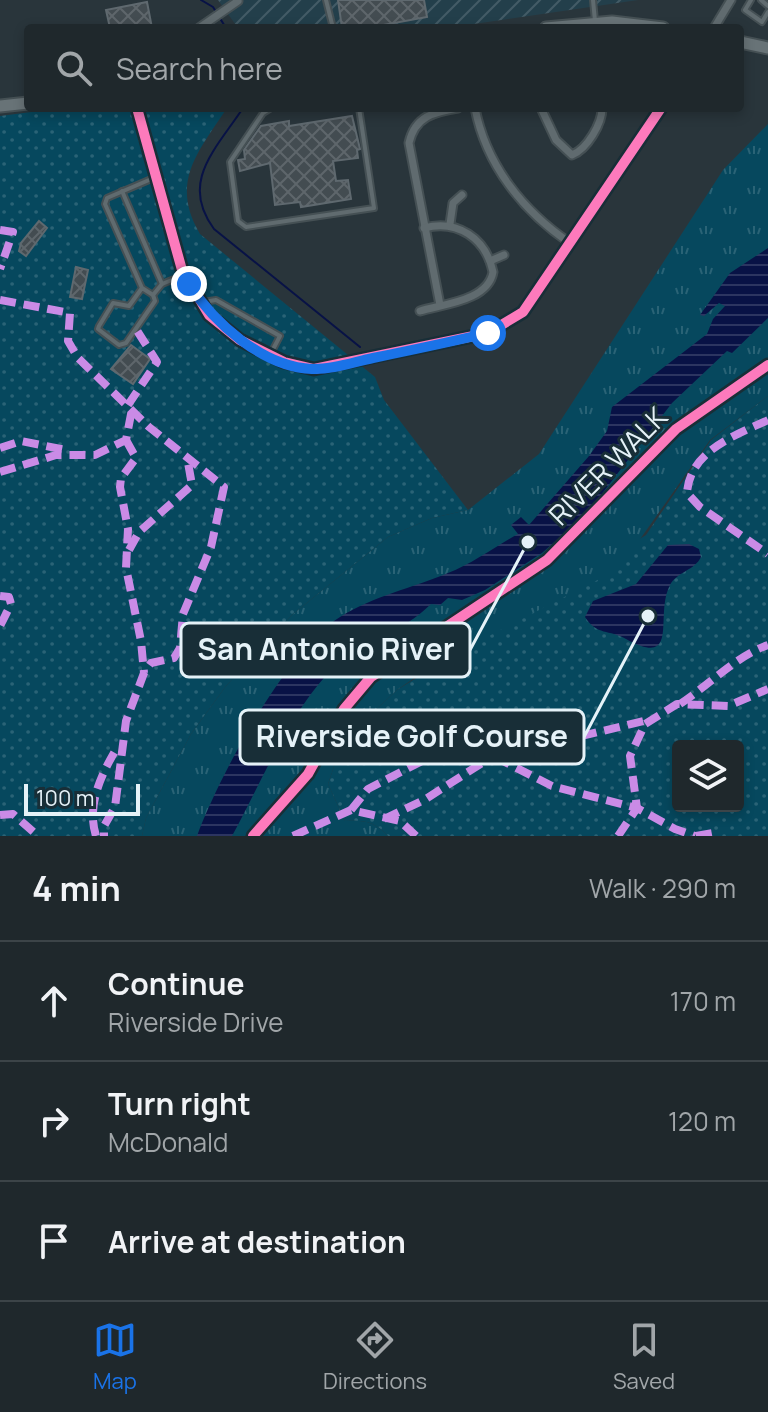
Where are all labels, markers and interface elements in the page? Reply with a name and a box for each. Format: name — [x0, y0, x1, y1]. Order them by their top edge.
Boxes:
search box — [24, 24, 744, 112]
icon: search — [52, 46, 96, 90]
text: Search here — [116, 48, 283, 89]
route end — [171, 266, 207, 302]
route start — [470, 315, 506, 351]
street label: RIVER WALK — [540, 397, 675, 533]
callout: San Antonio River — [181, 623, 470, 677]
text: San Antonio River — [197, 628, 455, 669]
callout: Riverside Golf Course — [240, 710, 584, 764]
text: Riverside Golf Course — [256, 715, 568, 756]
map controls — [672, 740, 744, 812]
button: layers — [672, 740, 744, 812]
scale bar — [24, 780, 140, 816]
text: 100 m — [36, 783, 94, 813]
text: 4 min — [32, 865, 121, 911]
text: Walk · 290 m — [589, 870, 736, 906]
text: Continue — [108, 963, 244, 1004]
icon: ahead — [32, 979, 76, 1023]
text: 170 m — [670, 983, 736, 1019]
text: Riverside Drive — [108, 1004, 284, 1040]
text: Turn right — [108, 1083, 251, 1124]
icon: right — [32, 1099, 76, 1143]
text: 120 m — [668, 1103, 736, 1139]
text: McDonald — [108, 1124, 228, 1160]
icon: arrive — [32, 1219, 76, 1263]
text: Arrive at destination — [108, 1221, 406, 1262]
tab: Map — [93, 1318, 137, 1396]
tab: Directions — [323, 1318, 427, 1396]
tab: Saved — [613, 1318, 675, 1396]

